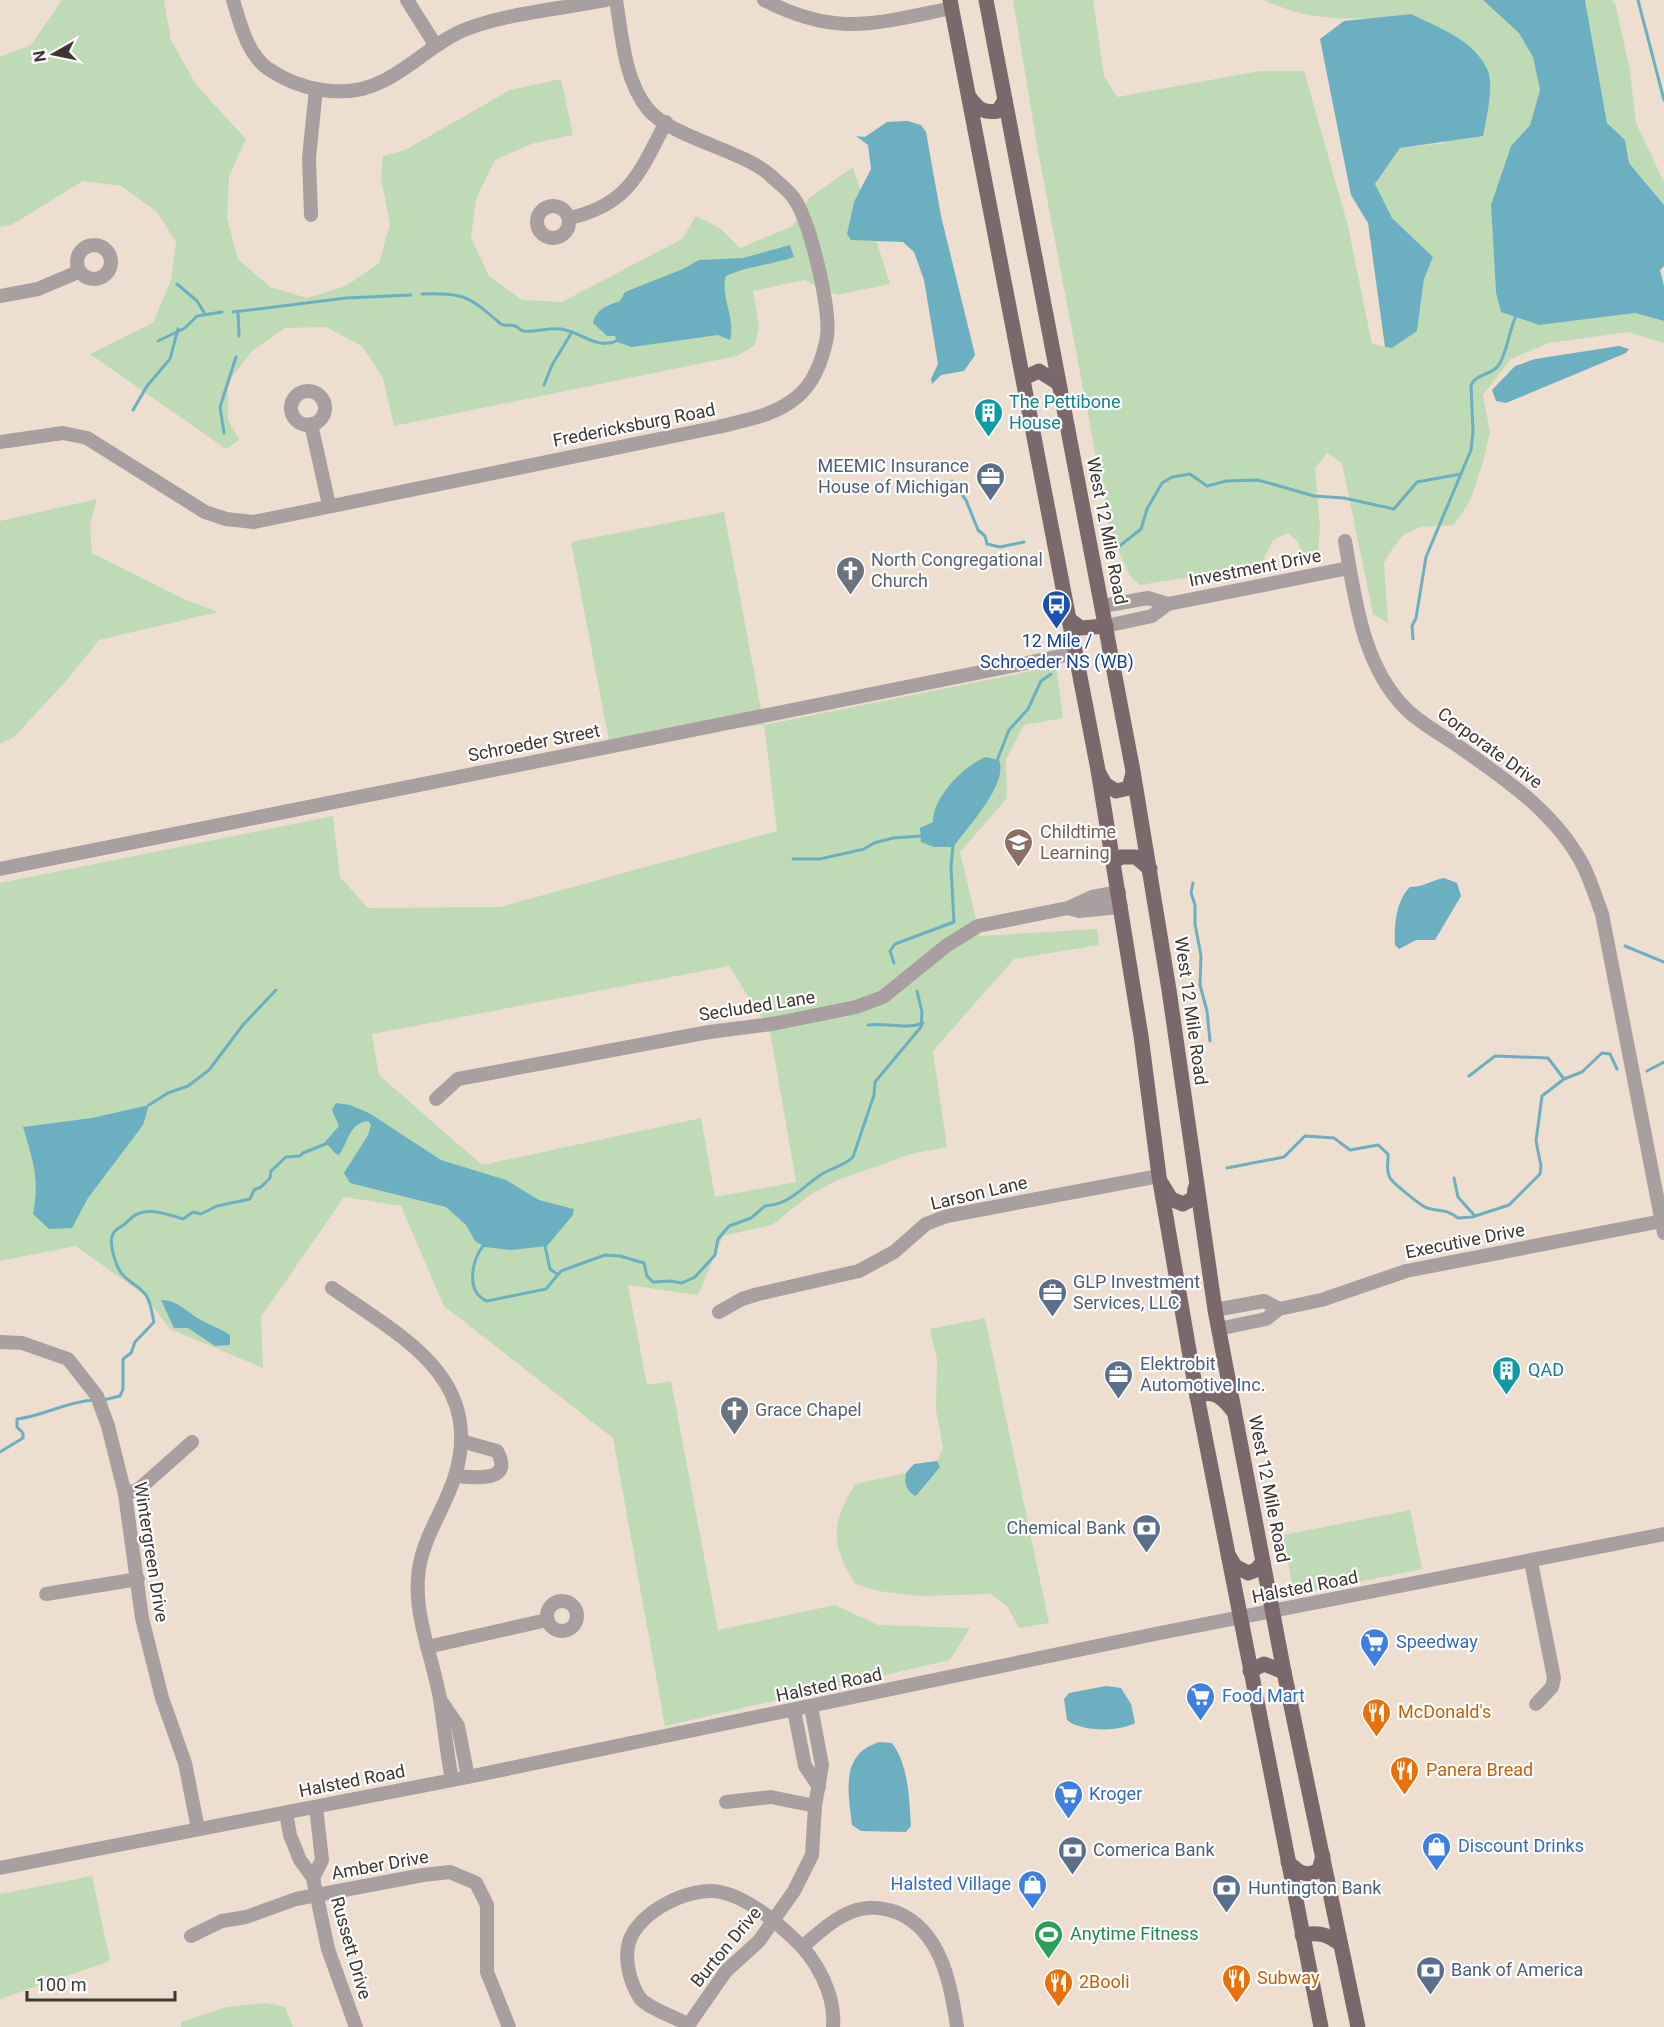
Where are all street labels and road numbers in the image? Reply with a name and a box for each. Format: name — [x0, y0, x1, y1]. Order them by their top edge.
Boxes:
street label: Fredericksburg Road — [551, 398, 717, 451]
street label: West 12 Mile Road — [1083, 456, 1132, 606]
street label: Investment Drive — [1187, 544, 1323, 591]
street label: Corporate Drive — [1434, 703, 1547, 793]
street label: Schroeder Street — [466, 719, 602, 766]
street label: West 12 Mile Road — [1171, 936, 1212, 1086]
street label: Secluded Lane — [697, 986, 816, 1025]
street label: Larson Lane — [929, 1171, 1029, 1214]
street label: Executive Drive — [1403, 1219, 1526, 1262]
street label: West 12 Mile Road — [1245, 1414, 1294, 1564]
street label: Wintergreen Drive — [130, 1480, 173, 1624]
street label: Halsted Road — [1250, 1566, 1360, 1607]
street label: Halsted Road — [774, 1663, 884, 1706]
street label: Halsted Road — [297, 1760, 407, 1801]
street label: Amber Drive — [330, 1846, 430, 1883]
street label: Russett Drive — [327, 1894, 376, 2002]
street label: Burton Drive — [686, 1902, 765, 1991]

